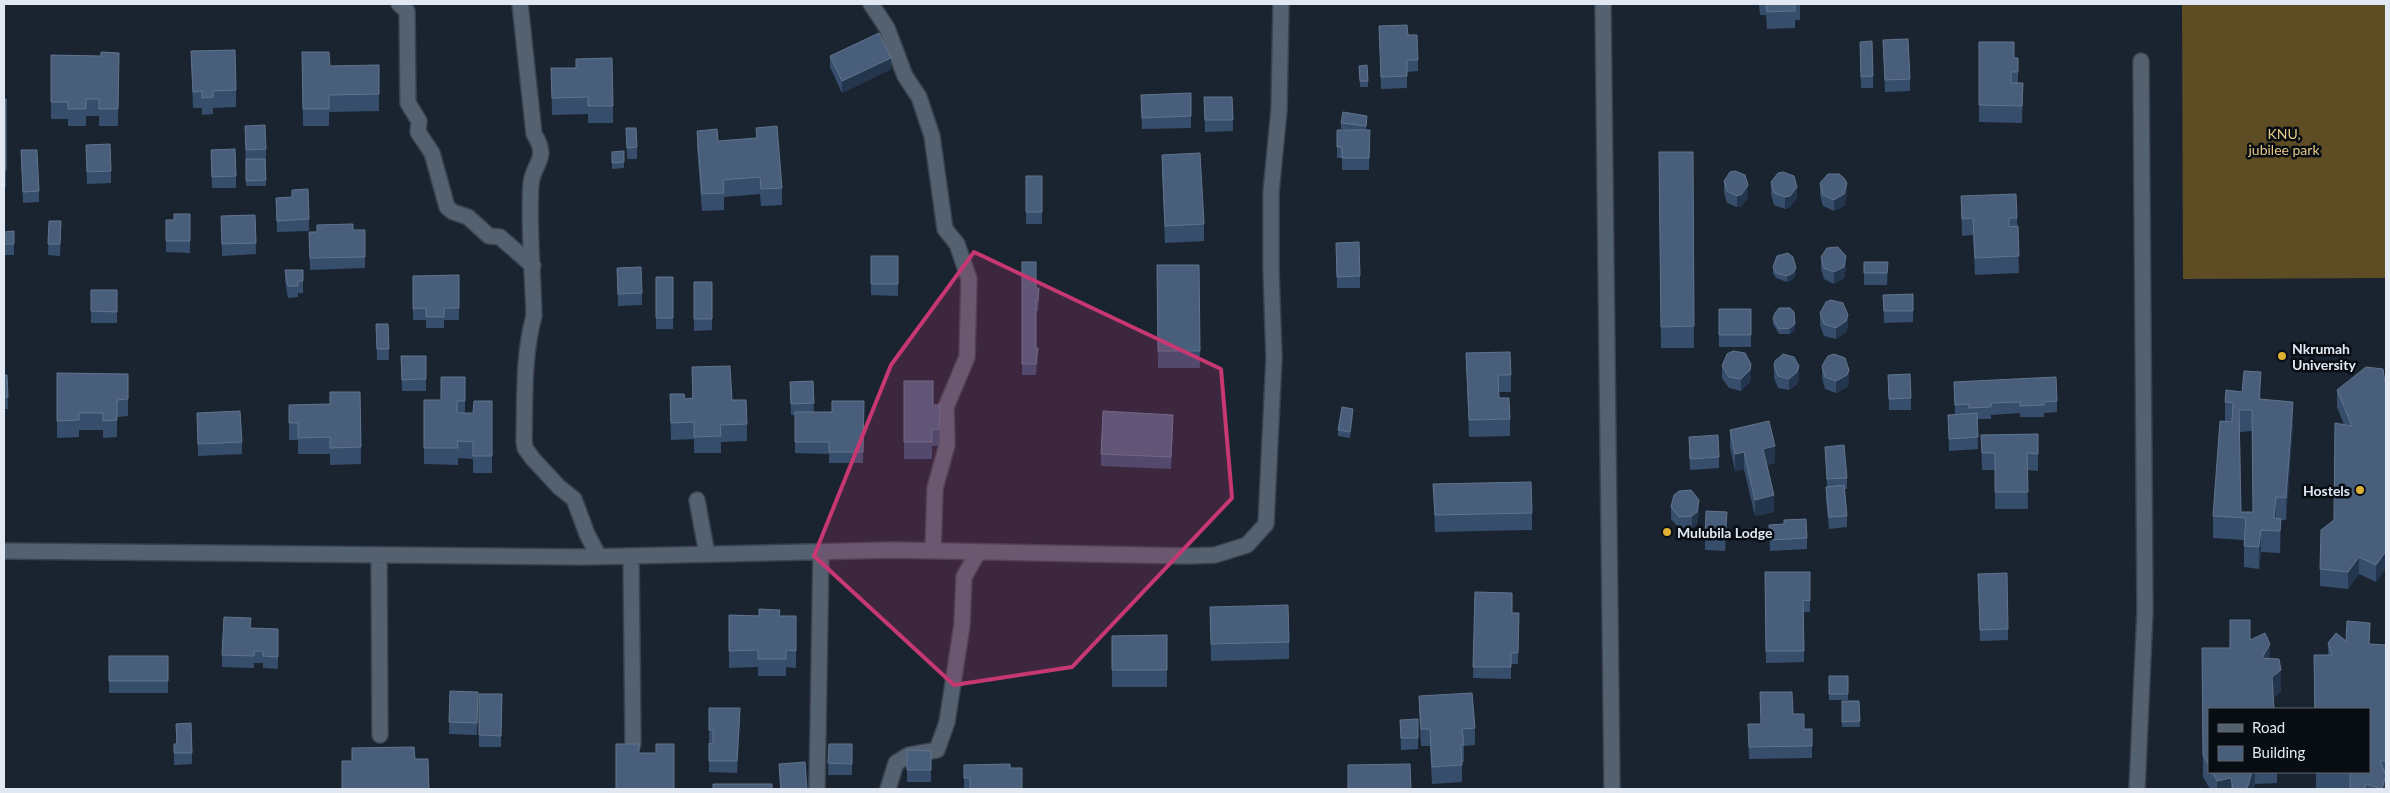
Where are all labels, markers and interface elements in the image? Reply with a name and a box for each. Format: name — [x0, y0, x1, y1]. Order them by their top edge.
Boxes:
park label: KNU, jubilee park — [2247, 125, 2320, 158]
place label: Nkrumah University — [2292, 340, 2356, 373]
marker: Nkrumah University — [2276, 350, 2288, 362]
place label: Hostels — [2303, 482, 2350, 499]
marker: Hostels — [2354, 484, 2366, 496]
place label: Mulubila Lodge — [1677, 524, 1773, 541]
marker: Mulubila Lodge — [1661, 526, 1673, 538]
legend — [2208, 708, 2370, 773]
text: Road — [2252, 718, 2285, 736]
text: Building — [2252, 743, 2305, 761]

